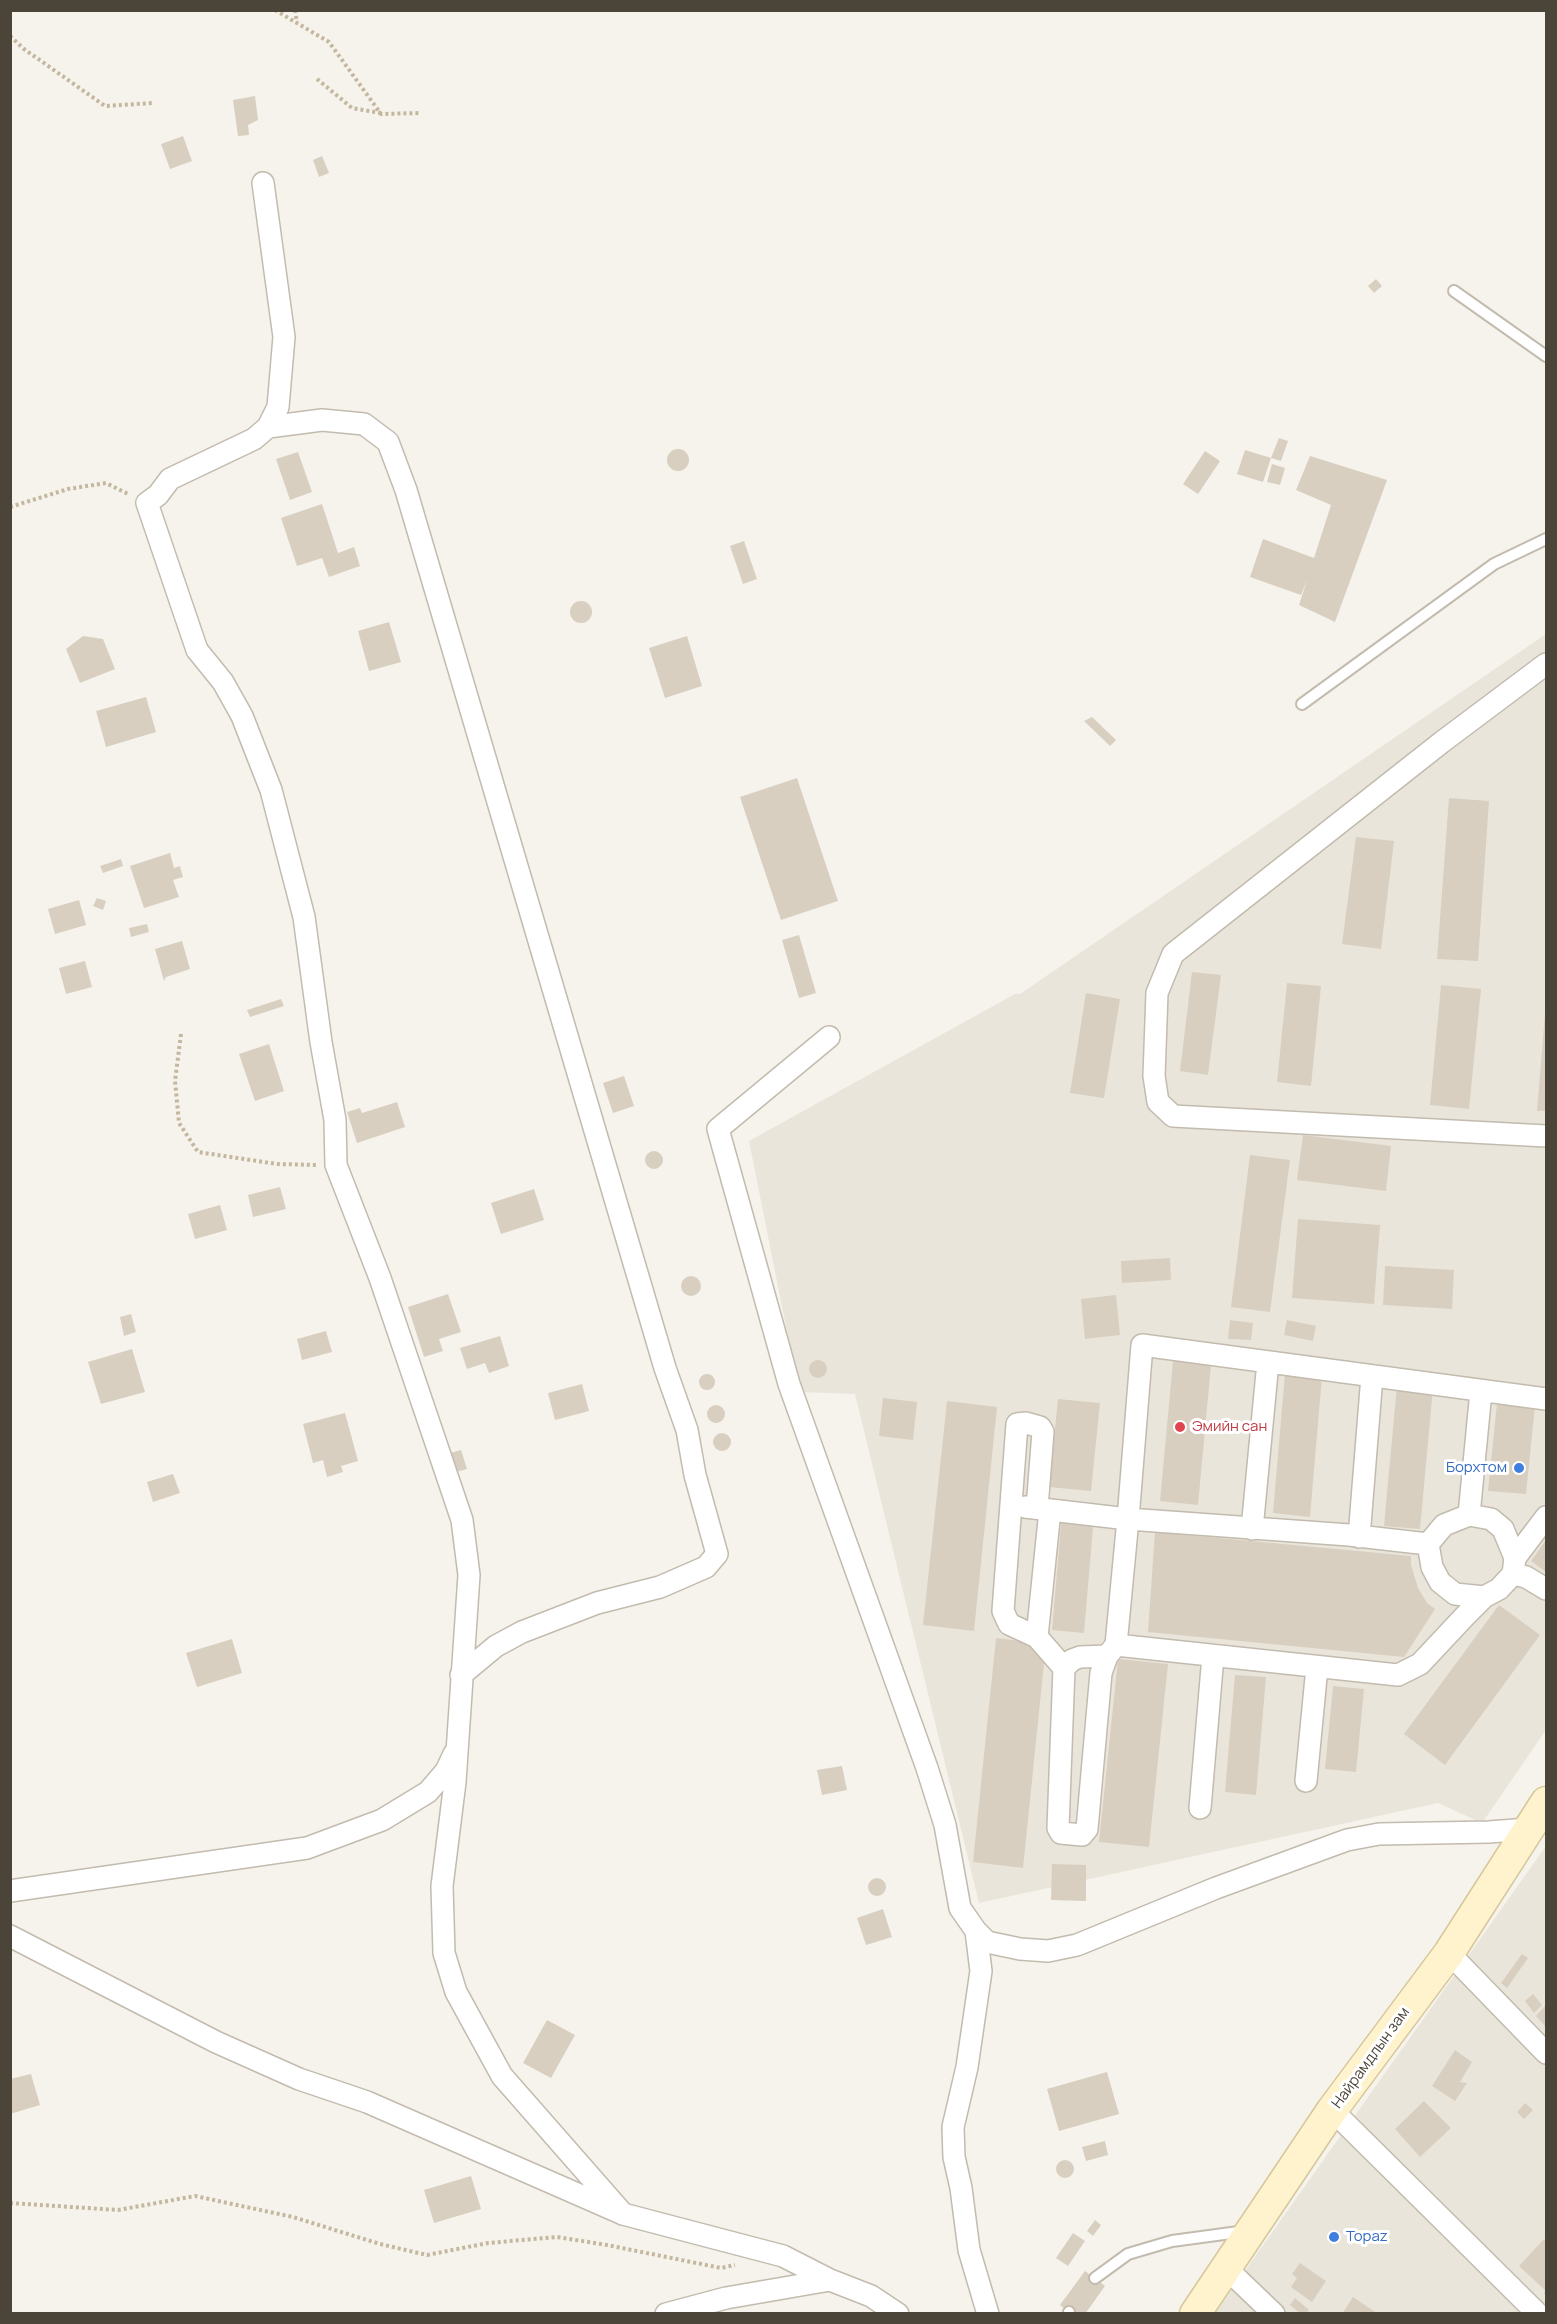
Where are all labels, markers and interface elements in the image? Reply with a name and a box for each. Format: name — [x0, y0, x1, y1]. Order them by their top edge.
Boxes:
place label: Эмийн сан — [1192, 1418, 1267, 1436]
marker: Эмийн сан — [1173, 1420, 1187, 1434]
place label: Борхтом — [1446, 1459, 1507, 1477]
marker: Борхтом — [1512, 1461, 1526, 1475]
street label: Найрамдлын зам — [1328, 2004, 1414, 2112]
place label: Topaz — [1346, 2228, 1388, 2246]
marker: Topaz — [1327, 2230, 1341, 2244]

